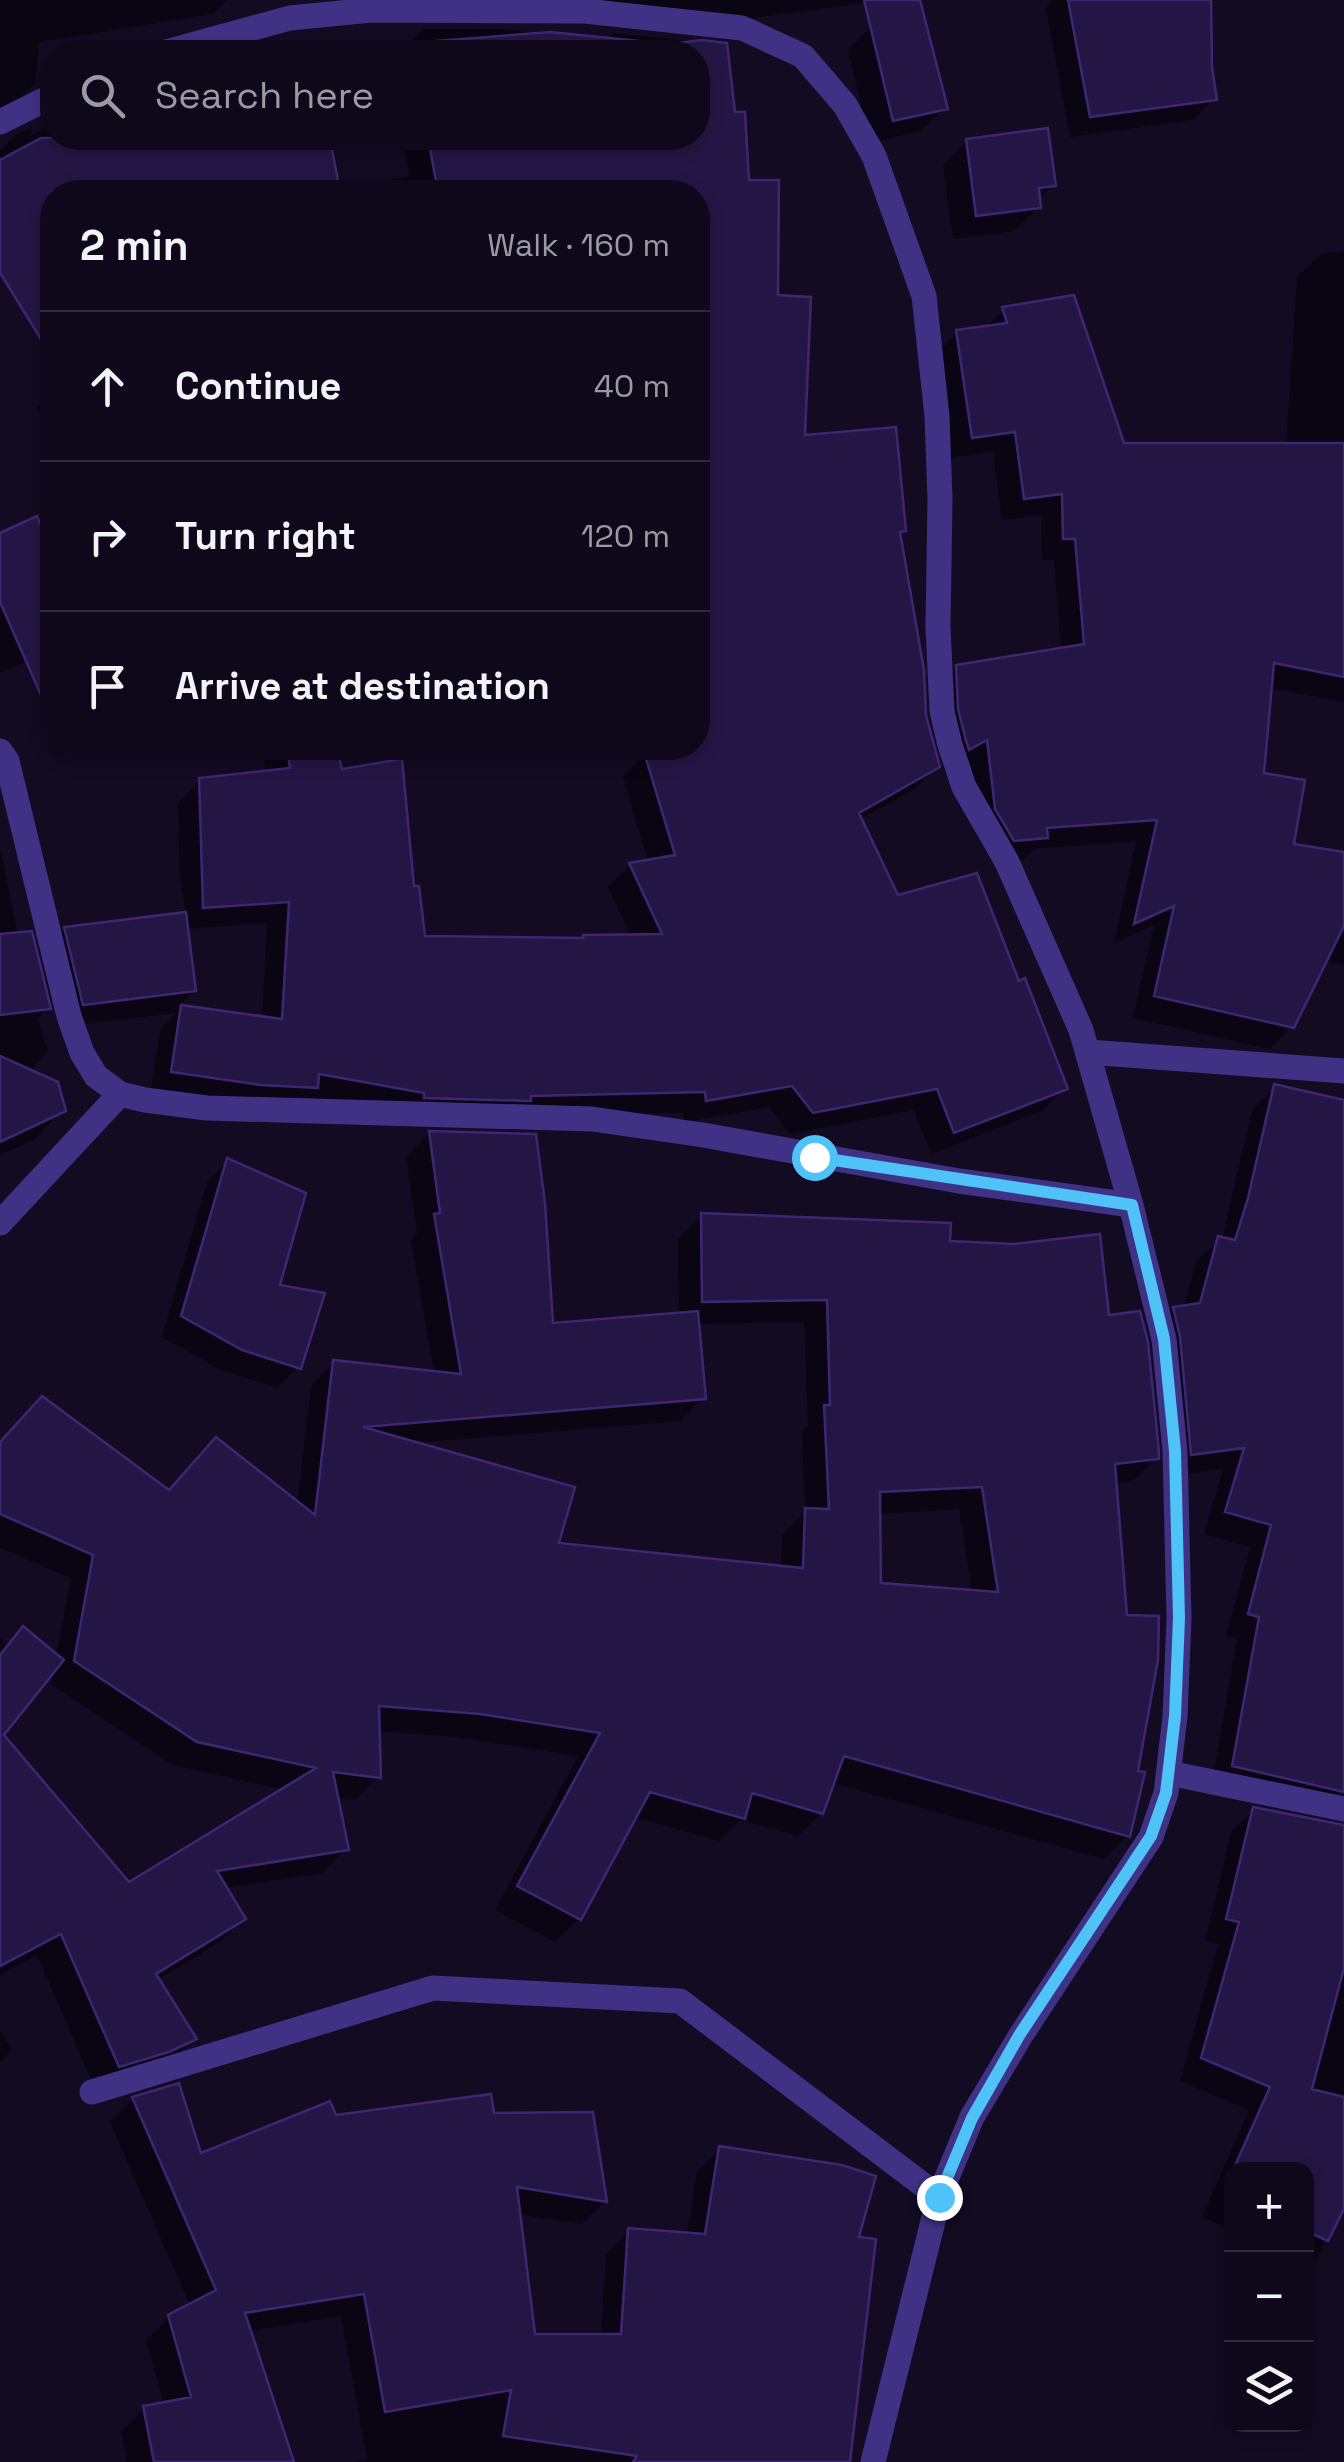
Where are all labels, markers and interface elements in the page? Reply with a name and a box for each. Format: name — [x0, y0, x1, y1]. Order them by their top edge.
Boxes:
search box — [40, 40, 710, 150]
icon: search — [75, 68, 130, 123]
text: Search here — [155, 71, 374, 119]
text: 2 min — [80, 219, 189, 272]
text: Walk · 160 m — [487, 225, 670, 265]
icon: ahead — [80, 359, 135, 414]
text: Continue — [175, 362, 341, 410]
text: 40 m — [594, 366, 670, 406]
icon: right — [80, 509, 135, 564]
text: Turn right — [175, 512, 356, 560]
text: 120 m — [581, 516, 670, 556]
icon: arrive — [80, 659, 135, 714]
text: Arrive at destination — [175, 662, 550, 710]
route start — [792, 1135, 838, 1181]
map controls — [1224, 2162, 1314, 2432]
button: + — [1224, 2162, 1314, 2252]
route end — [917, 2175, 963, 2221]
button: − — [1224, 2252, 1314, 2342]
button: layers — [1224, 2342, 1314, 2432]

